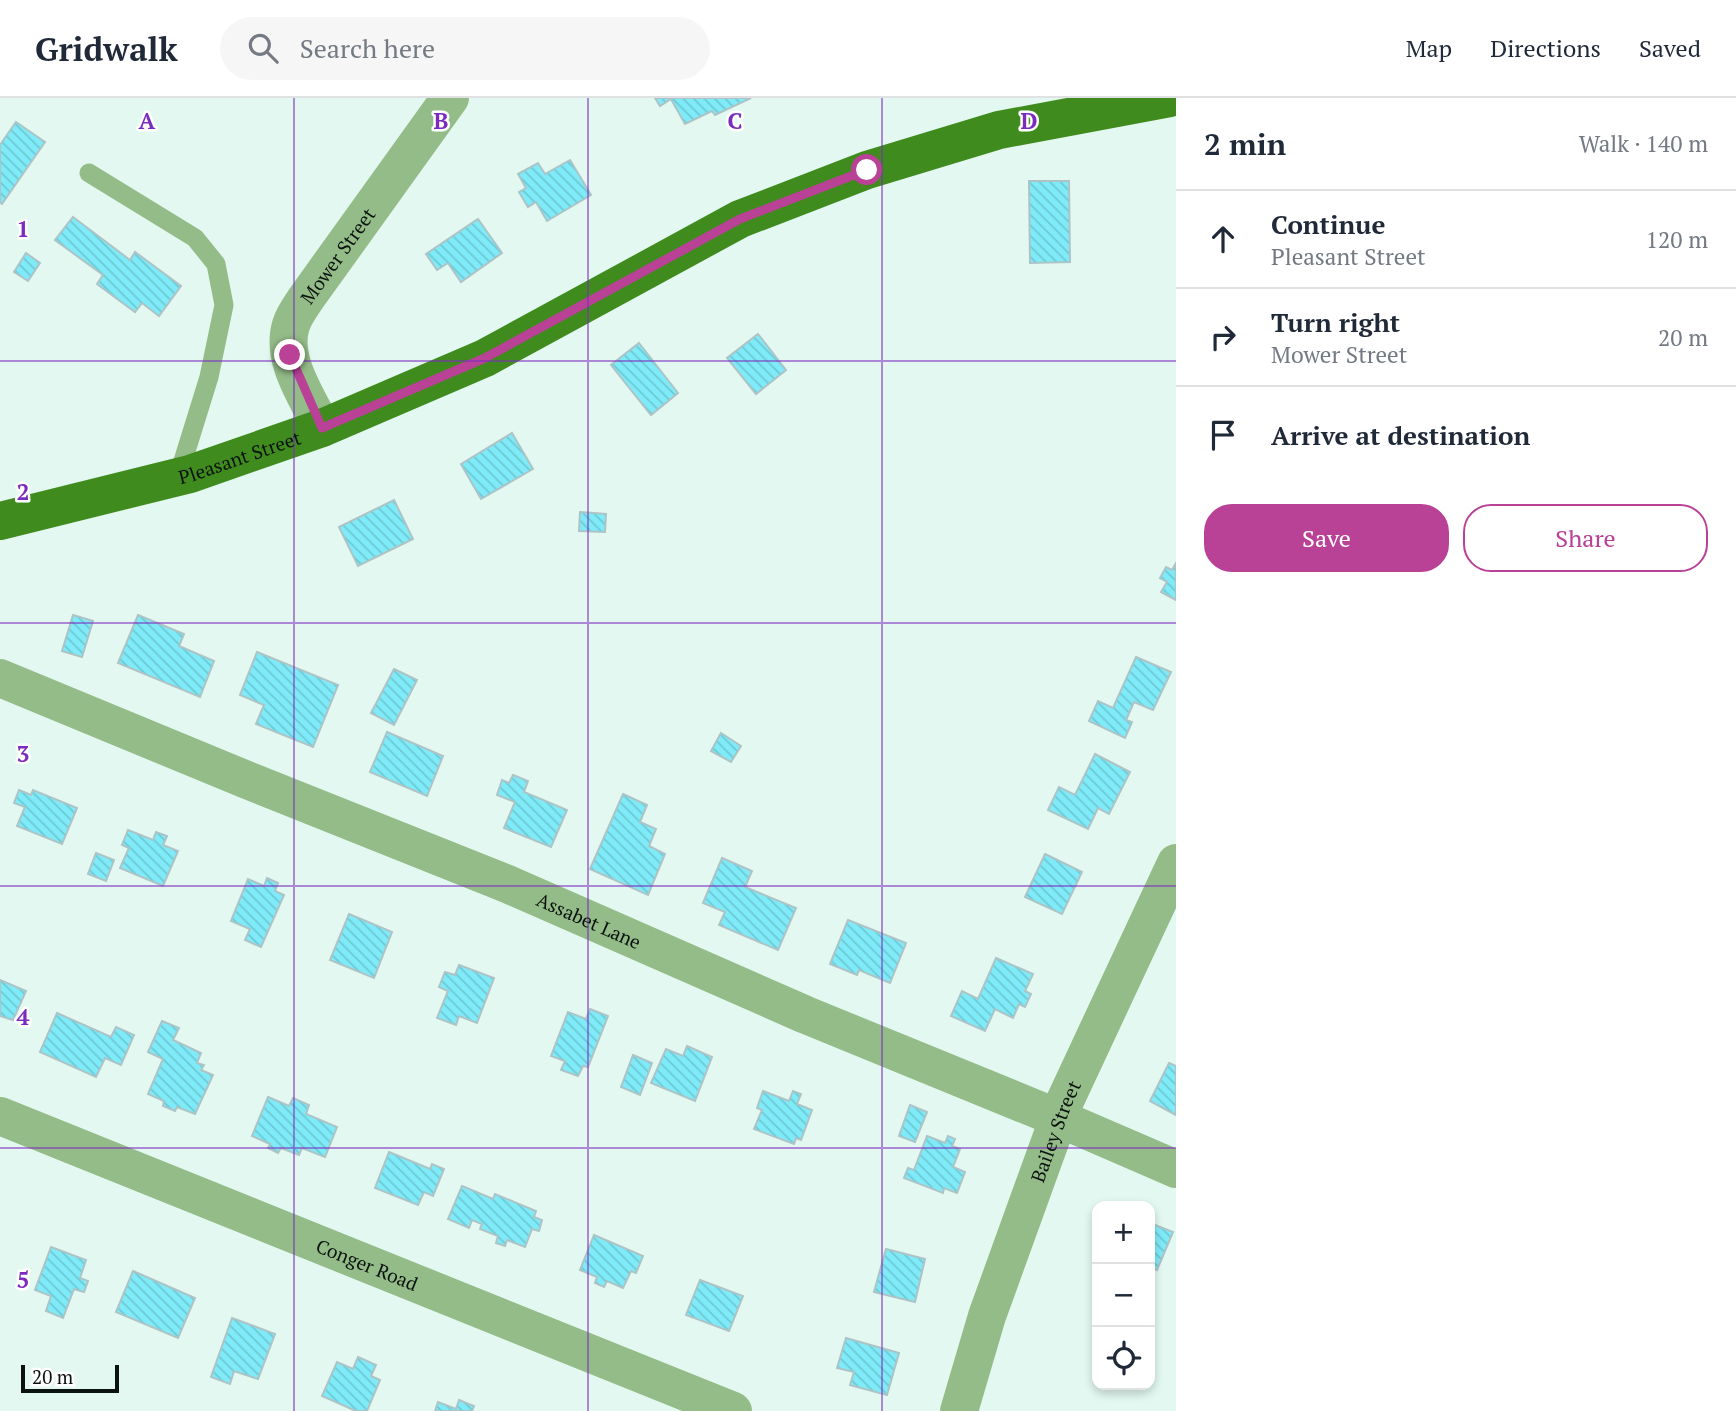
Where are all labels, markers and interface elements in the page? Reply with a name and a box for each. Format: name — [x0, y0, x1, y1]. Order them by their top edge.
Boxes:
search box — [220, 17, 710, 80]
text: Gridwalk — [35, 27, 178, 70]
icon: search — [244, 29, 282, 67]
text: Search here — [300, 31, 435, 65]
text: Map — [1406, 32, 1452, 64]
text: Directions — [1490, 32, 1601, 64]
text: Saved — [1639, 32, 1701, 64]
text: A — [139, 105, 156, 136]
text: B — [434, 105, 449, 136]
text: C — [728, 105, 743, 136]
text: D — [1021, 105, 1038, 136]
text: 2 min — [1204, 124, 1286, 164]
text: Walk · 140 m — [1579, 128, 1708, 159]
route start — [851, 154, 882, 185]
street label: Mower Street — [294, 202, 380, 308]
text: Continue — [1271, 207, 1385, 241]
text: 1 — [17, 213, 30, 244]
icon: ahead — [1204, 220, 1242, 258]
text: 120 m — [1646, 224, 1708, 255]
text: Pleasant Street — [1271, 241, 1426, 272]
text: Turn right — [1271, 305, 1400, 339]
icon: right — [1204, 318, 1242, 356]
text: 20 m — [1658, 322, 1708, 353]
route end — [274, 339, 305, 370]
text: Mower Street — [1271, 339, 1407, 370]
icon: arrive — [1204, 416, 1242, 454]
text: Arrive at destination — [1271, 418, 1530, 452]
street label: Pleasant Street — [176, 424, 304, 489]
text: 2 — [17, 476, 30, 507]
button: Save — [1204, 504, 1449, 572]
button: Share — [1463, 504, 1708, 572]
text: 3 — [17, 738, 30, 769]
street label: Assabet Lane — [533, 886, 645, 954]
text: 4 — [17, 1001, 30, 1032]
street label: Bailey Street — [1024, 1076, 1085, 1185]
map controls — [1092, 1201, 1155, 1390]
button: + — [1092, 1201, 1155, 1264]
street label: Conger Road — [313, 1232, 422, 1296]
text: 5 — [17, 1264, 30, 1295]
button: − — [1092, 1264, 1155, 1327]
button: locate — [1092, 1327, 1155, 1390]
scale bar — [21, 1362, 119, 1394]
text: 20 m — [32, 1364, 73, 1389]

